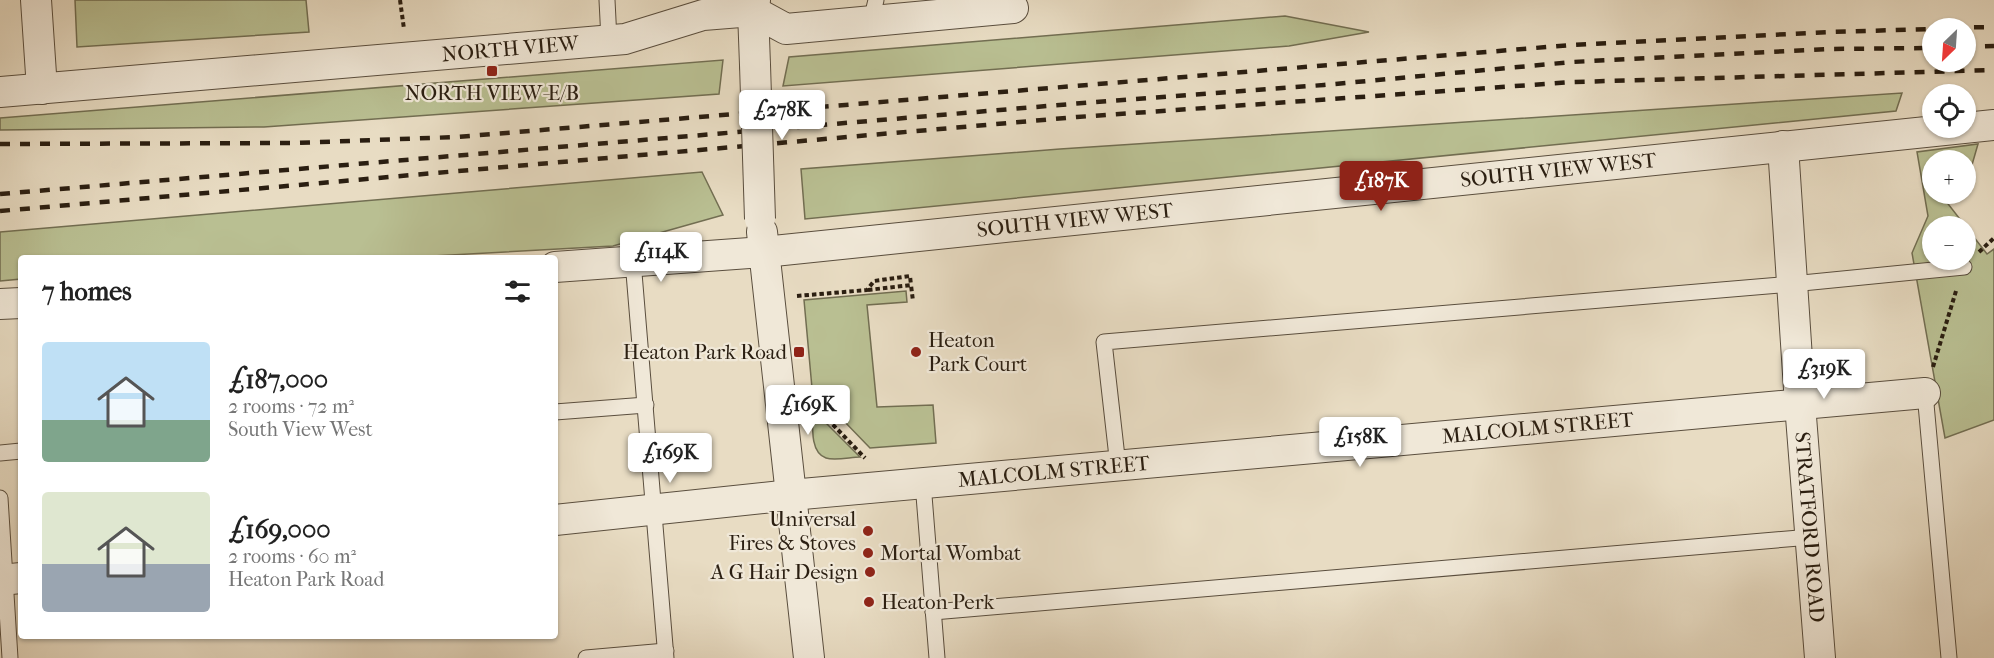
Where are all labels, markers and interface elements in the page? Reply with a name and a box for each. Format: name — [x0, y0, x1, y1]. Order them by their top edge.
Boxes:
north arrow — [1922, 18, 1976, 72]
map controls — [1922, 18, 1976, 270]
street label: NORTH VIEW — [441, 31, 581, 66]
marker: NORTH VIEW-E/B — [485, 64, 499, 78]
place label: NORTH VIEW-E/B — [405, 81, 579, 105]
button: locate — [1922, 84, 1976, 138]
pin: £278K — [740, 90, 824, 141]
text: £278K — [753, 98, 811, 121]
street label: SOUTH VIEW WEST — [1459, 148, 1658, 192]
button: + — [1922, 150, 1976, 204]
pin: £187K — [1339, 161, 1423, 212]
text: £187K — [1354, 169, 1408, 192]
street label: SOUTH VIEW WEST — [976, 198, 1175, 242]
button: − — [1922, 216, 1976, 270]
pin: £114K — [619, 232, 703, 283]
text: £114K — [634, 240, 688, 263]
icon: filters — [501, 275, 534, 308]
text: 7 homes — [42, 276, 132, 307]
place label: Heaton Park Court — [928, 328, 1028, 376]
place label: Heaton Park Road — [623, 340, 788, 364]
marker: Heaton Park Road — [792, 345, 806, 359]
marker: Heaton Park Court — [909, 345, 923, 359]
pin: £319K — [1782, 349, 1866, 400]
text: £319K — [1797, 357, 1851, 380]
text: £187,000 — [228, 364, 328, 395]
icon: home — [90, 366, 162, 438]
pin: £169K — [766, 385, 850, 436]
text: £169K — [780, 393, 836, 416]
text: 2 rooms · 72 m² — [228, 395, 354, 418]
street label: MALCOLM STREET — [1441, 407, 1635, 448]
pin: £158K — [1318, 417, 1402, 468]
text: South View West — [228, 418, 373, 441]
text: £158K — [1333, 425, 1387, 448]
street label: STRATFORD ROAD — [1790, 431, 1829, 623]
pin: £169K — [628, 433, 712, 484]
text: £169K — [642, 441, 698, 464]
street label: MALCOLM STREET — [957, 451, 1151, 492]
place label: Universal Fires & Stoves — [729, 507, 856, 555]
text: £169,000 — [228, 514, 331, 545]
icon: home — [90, 516, 162, 588]
marker: Universal Fires & Stoves — [861, 524, 875, 538]
place label: Mortal Wombat — [880, 541, 1022, 565]
text: 2 rooms · 60 m² — [228, 545, 356, 568]
marker: Mortal Wombat — [861, 546, 875, 560]
place label: A G Hair Design — [710, 560, 858, 584]
marker: A G Hair Design — [863, 565, 877, 579]
text: Heaton Park Road — [228, 568, 384, 591]
place label: Heaton Perk — [881, 590, 994, 614]
marker: Heaton Perk — [862, 595, 876, 609]

